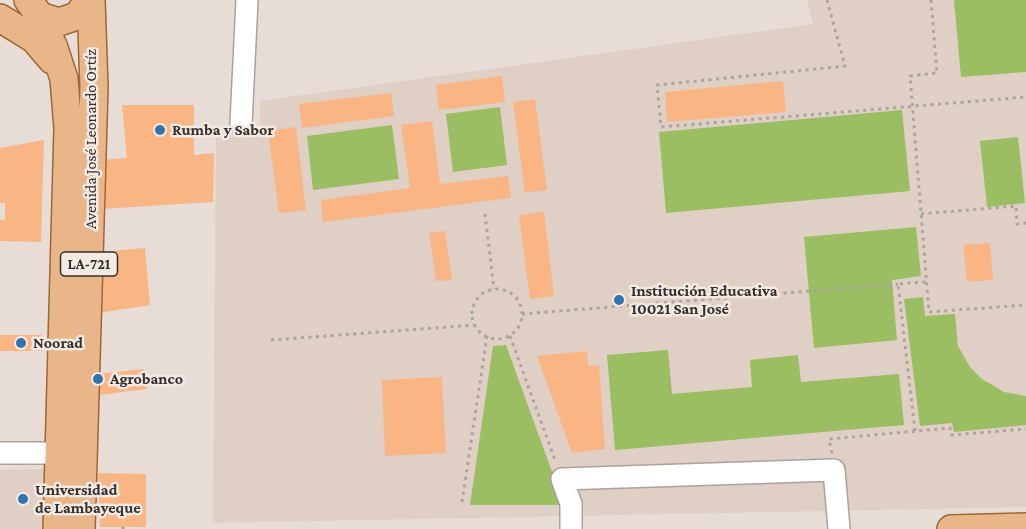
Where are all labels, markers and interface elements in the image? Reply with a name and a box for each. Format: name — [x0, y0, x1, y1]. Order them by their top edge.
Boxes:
street label: Avenida José Leonardo Ortíz — [81, 49, 101, 229]
place label: Rumba y Sabor — [172, 120, 274, 140]
marker: Rumba y Sabor — [153, 123, 167, 137]
road number: LA-721 — [60, 252, 118, 276]
place label: Institución Educativa 10021 San José — [631, 281, 777, 319]
marker: Institución Educativa 10021 San José — [612, 293, 626, 307]
place label: Noorad — [33, 333, 83, 353]
marker: Noorad — [14, 336, 28, 350]
place label: Agrobanco — [110, 369, 183, 389]
marker: Agrobanco — [91, 372, 105, 386]
place label: Universidad de Lambayeque — [35, 480, 141, 518]
marker: Universidad de Lambayeque — [16, 492, 30, 506]

